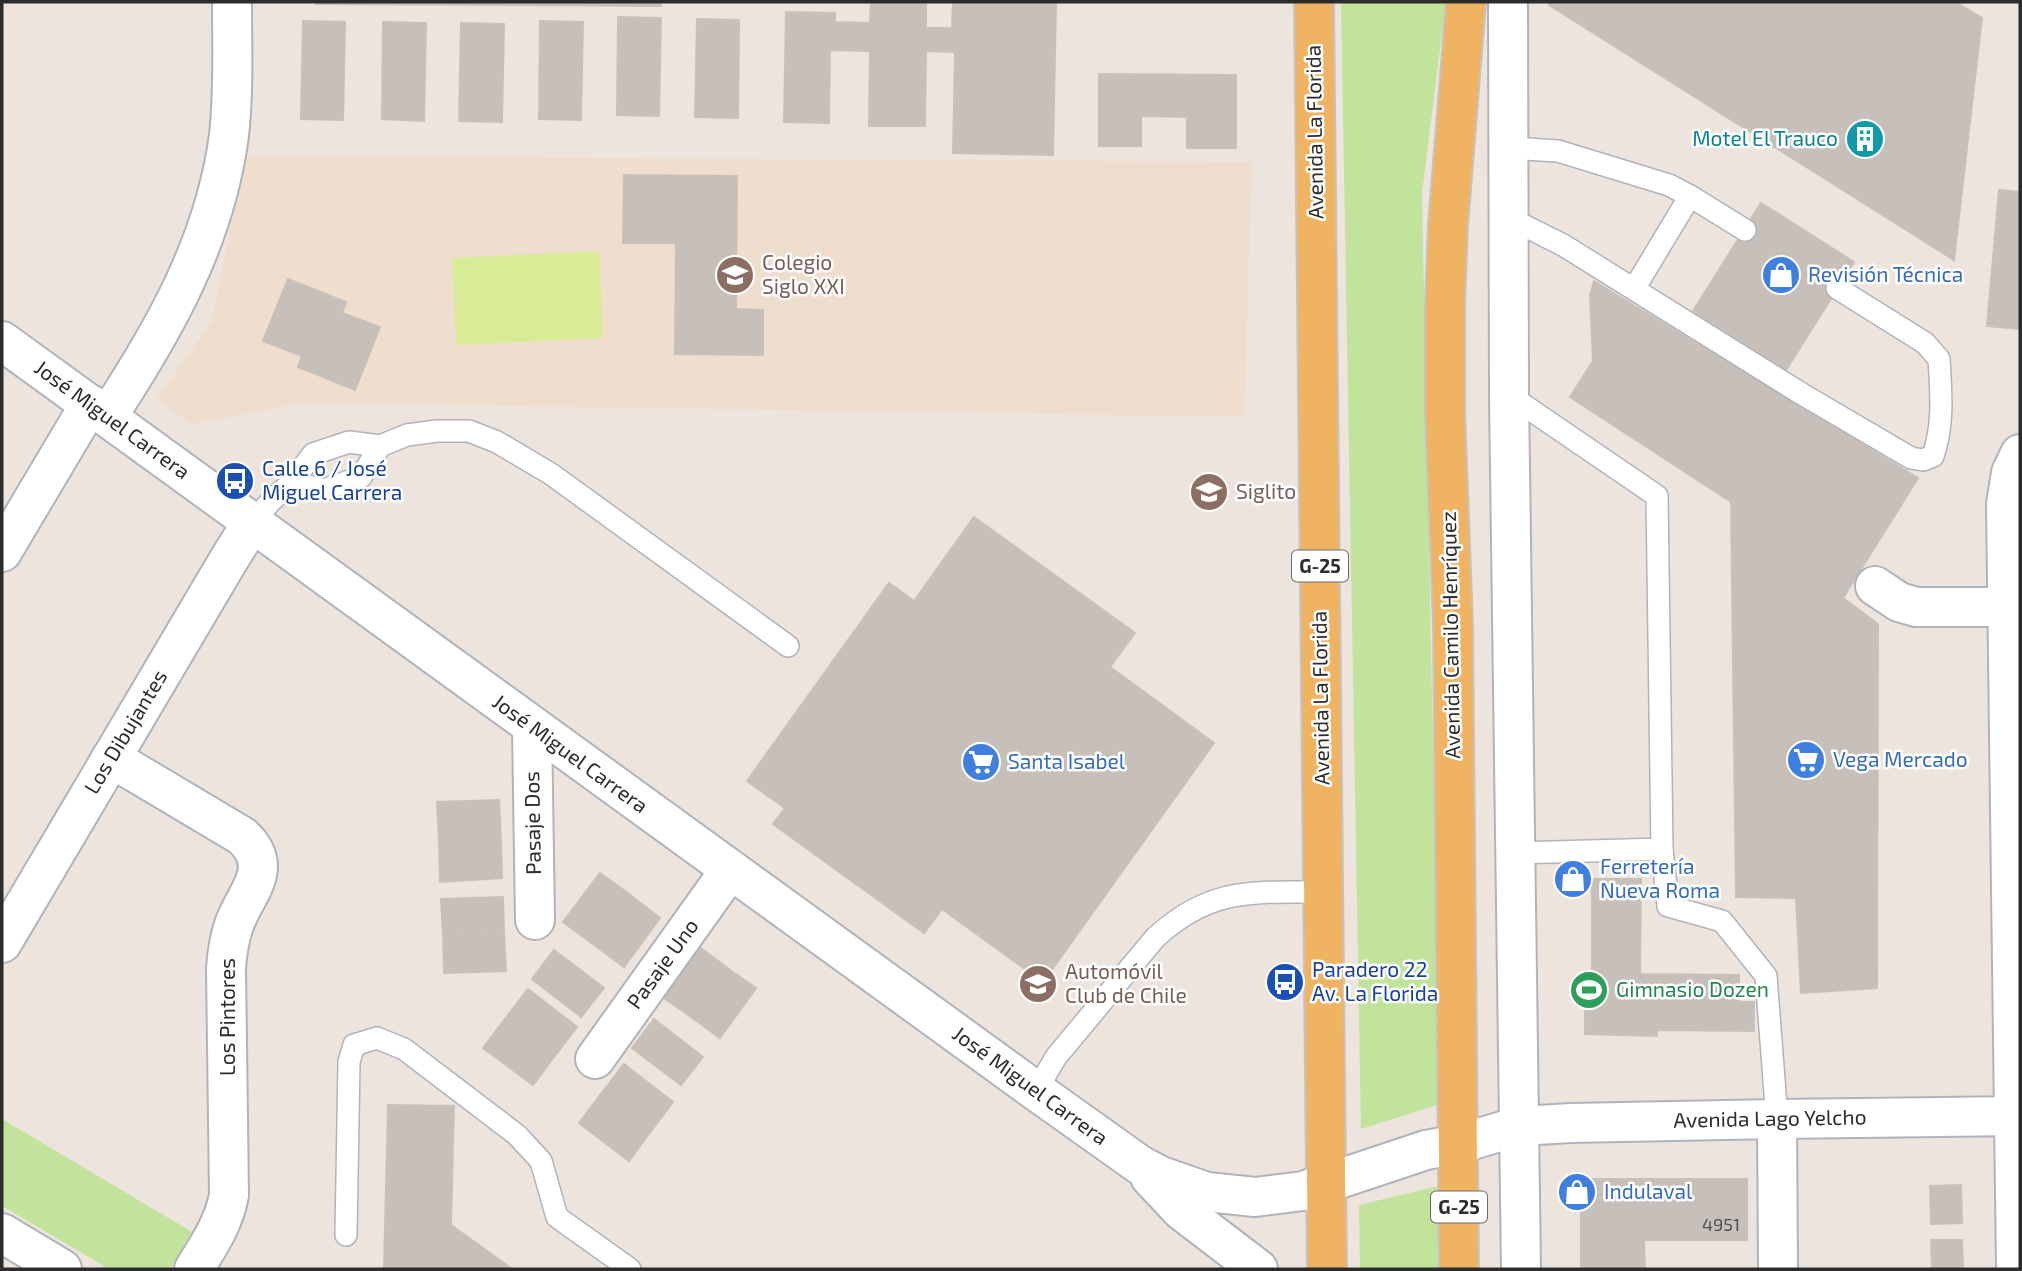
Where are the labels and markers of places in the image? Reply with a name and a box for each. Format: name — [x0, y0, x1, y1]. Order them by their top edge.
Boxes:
building icon: Motel El Trauco — [1844, 118, 1886, 160]
place label: Motel El Trauco — [1692, 125, 1838, 150]
place label: Colegio Siglo XXI — [762, 249, 845, 298]
school or university icon: Colegio Siglo XXI — [714, 254, 756, 296]
shop icon: Revisión Técnica — [1760, 254, 1802, 296]
place label: Revisión Técnica — [1808, 261, 1963, 286]
place label: Calle 6 / José Miguel Carrera — [262, 455, 402, 504]
bus stop icon: Calle 6 / José Miguel Carrera — [214, 460, 256, 502]
school or university icon: Siglito — [1188, 471, 1230, 513]
place label: Siglito — [1236, 478, 1296, 503]
supermarket icon: Vega Mercado — [1785, 739, 1827, 781]
supermarket icon: Santa Isabel — [960, 741, 1002, 783]
place label: Vega Mercado — [1833, 746, 1968, 771]
place label: Santa Isabel — [1008, 748, 1126, 773]
place label: Ferretería Nueva Roma — [1600, 853, 1720, 902]
shop icon: Ferretería Nueva Roma — [1552, 858, 1594, 900]
place label: Paradero 22 Av. La Florida — [1312, 956, 1438, 1005]
place label: Automóvil Club de Chile — [1065, 958, 1187, 1007]
bus stop icon: Paradero 22 Av. La Florida — [1264, 961, 1306, 1003]
school or university icon: Automóvil Club de Chile — [1017, 963, 1059, 1005]
sports icon: Gimnasio Dozen — [1568, 969, 1610, 1011]
place label: Gimnasio Dozen — [1616, 976, 1769, 1001]
shop icon: Indulaval — [1556, 1171, 1598, 1213]
place label: Indulaval — [1604, 1178, 1693, 1203]

